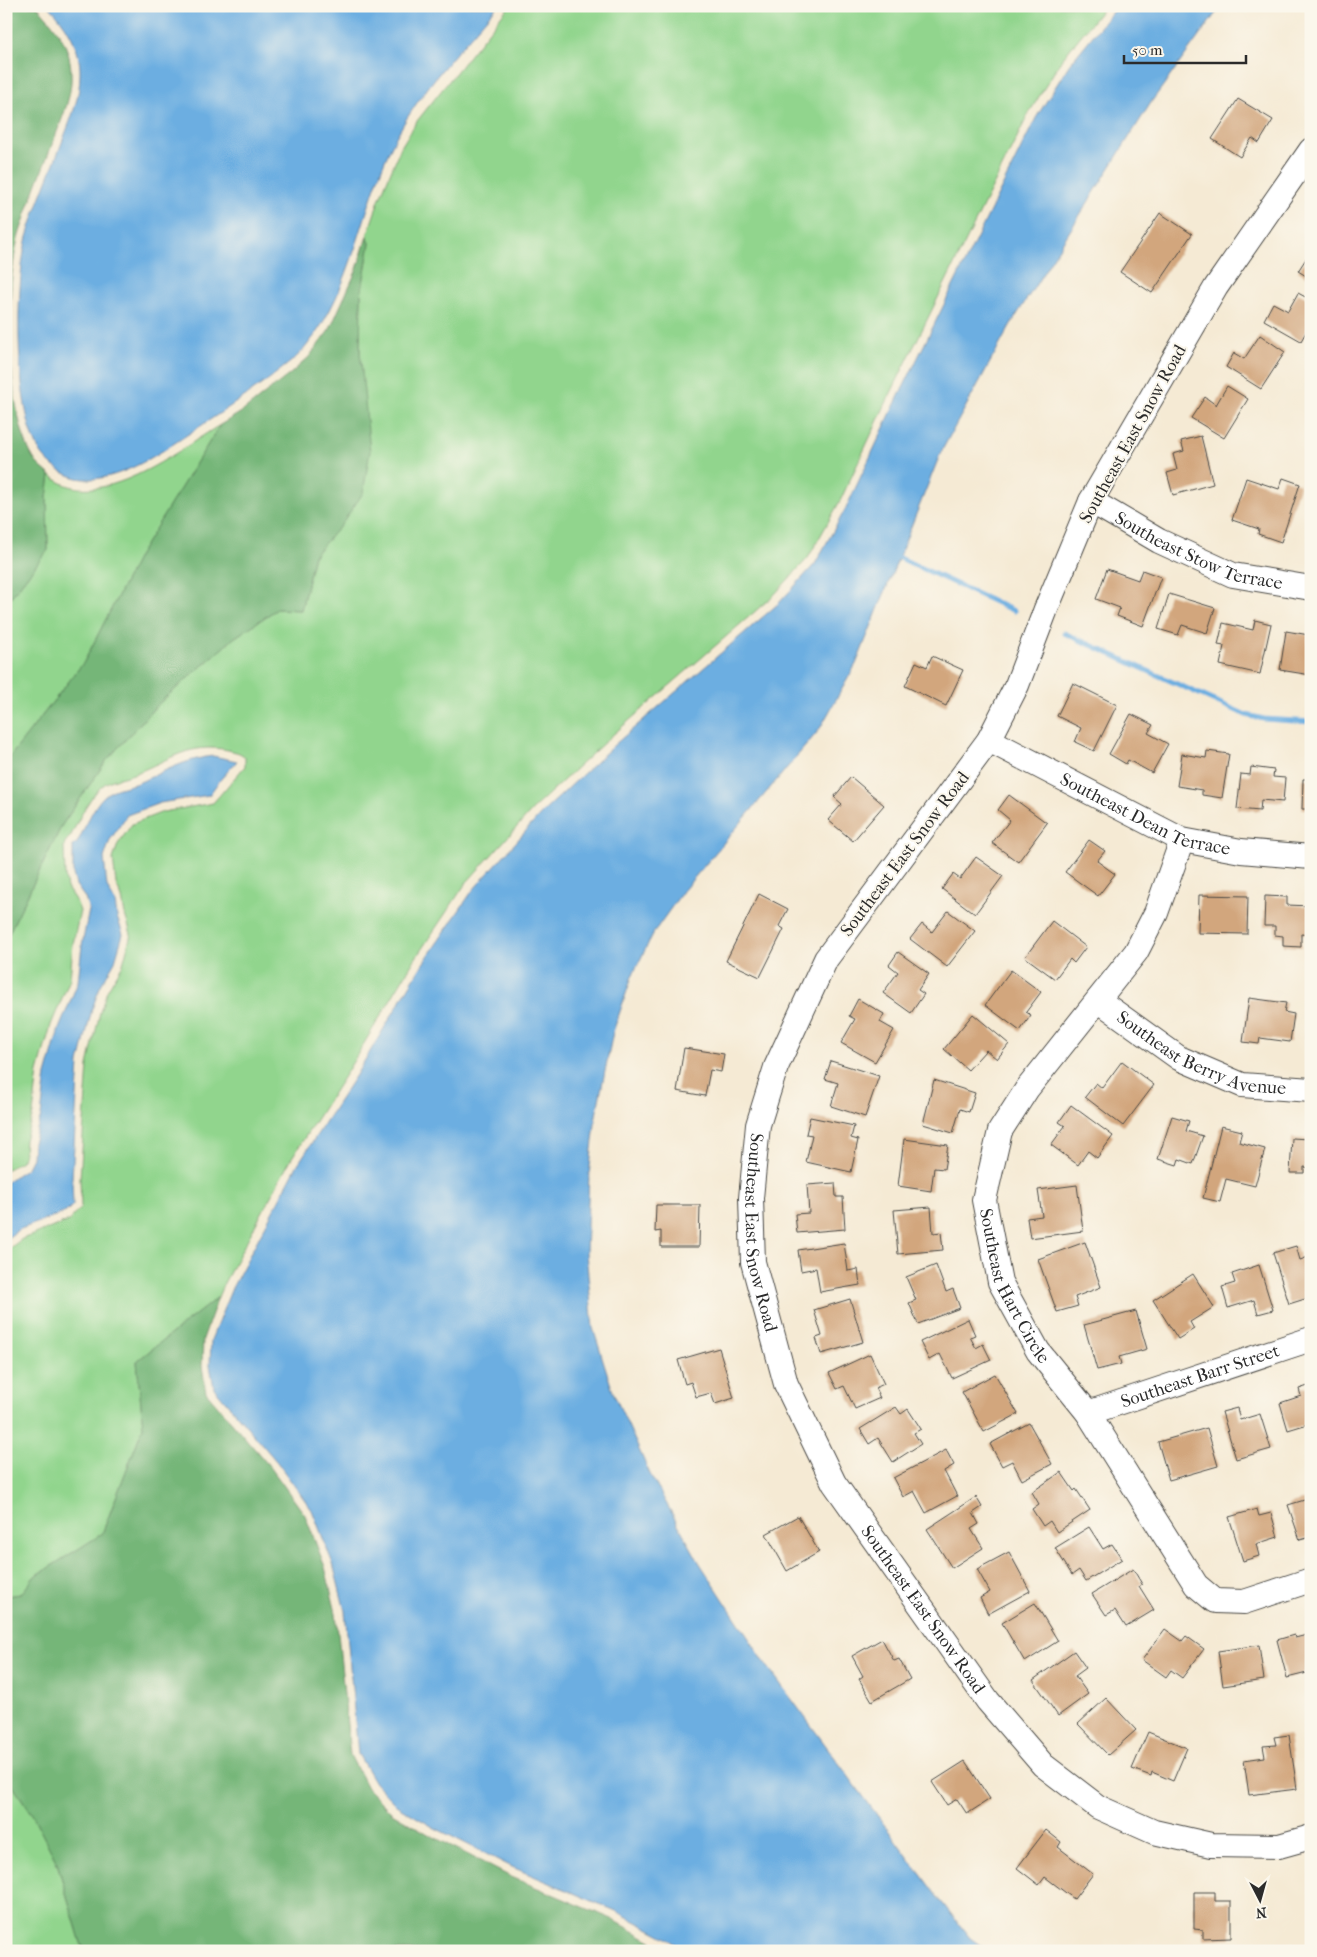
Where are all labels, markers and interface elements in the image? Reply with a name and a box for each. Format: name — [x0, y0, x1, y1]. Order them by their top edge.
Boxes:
scale bar — [1124, 32, 1247, 64]
text: 50 m — [1132, 41, 1163, 59]
street label: Southeast East Snow Road — [1075, 341, 1191, 527]
street label: Southeast Stow Terrace — [1111, 507, 1284, 594]
street label: Southeast East Snow Road — [836, 767, 974, 941]
street label: Southeast Dean Terrace — [1057, 768, 1232, 859]
street label: Southeast Berry Avenue — [1113, 1006, 1287, 1099]
street label: Southeast East Snow Road — [740, 1132, 782, 1334]
street label: Southeast Hart Circle — [975, 1207, 1054, 1368]
street label: Southeast Barr Street — [1118, 1340, 1283, 1412]
street label: Southeast East Snow Road — [857, 1521, 990, 1698]
north arrow — [1234, 1874, 1284, 1924]
text: N — [1255, 1903, 1267, 1921]

